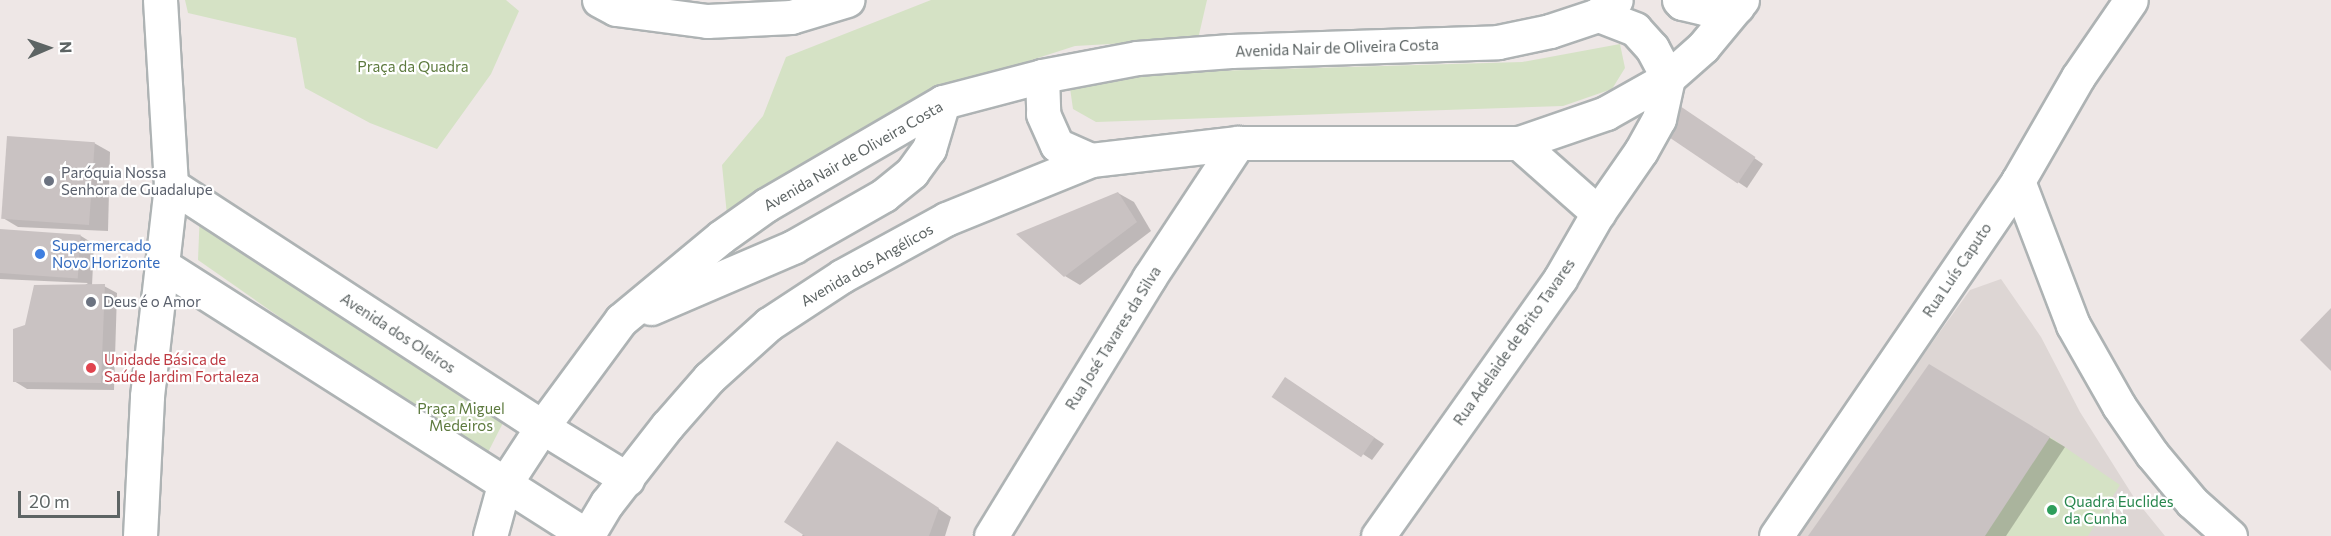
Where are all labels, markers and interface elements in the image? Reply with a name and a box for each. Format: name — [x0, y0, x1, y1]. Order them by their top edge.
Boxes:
north arrow — [18, 18, 78, 78]
street label: Avenida Nair de Oliveira Costa — [1235, 35, 1439, 61]
text: N — [57, 41, 76, 54]
park label: Praça da Quadra — [357, 58, 469, 76]
street label: Avenida Nair de Oliveira Costa — [760, 97, 946, 215]
place label: Paróquia Nossa Senhora de Guadalupe — [61, 163, 213, 198]
marker: Paróquia Nossa Senhora de Guadalupe — [42, 174, 56, 188]
street label: Rua Luís Caputo — [1919, 219, 1995, 321]
street label: Avenida dos Angélicos — [798, 220, 936, 310]
place label: Supermercado Novo Horizonte — [52, 236, 160, 271]
marker: Supermercado Novo Horizonte — [33, 247, 47, 261]
street label: Rua Adelaide de Brito Tavares — [1449, 255, 1579, 429]
street label: Rua José Tavares da Silva — [1061, 263, 1165, 413]
street label: Avenida dos Oleiros — [337, 289, 459, 377]
place label: Deus é o Amor — [103, 293, 201, 311]
marker: Deus é o Amor — [84, 295, 98, 309]
place label: Unidade Básica de Saúde Jardim Fortaleza — [104, 350, 259, 385]
marker: Unidade Básica de Saúde Jardim Fortaleza — [82, 359, 100, 377]
park label: Praça Miguel Medeiros — [417, 399, 505, 434]
scale bar — [21, 479, 123, 517]
text: 20 m — [29, 490, 70, 512]
place label: Quadra Euclides da Cunha — [2064, 492, 2173, 527]
marker: Quadra Euclides da Cunha — [2045, 503, 2059, 517]

